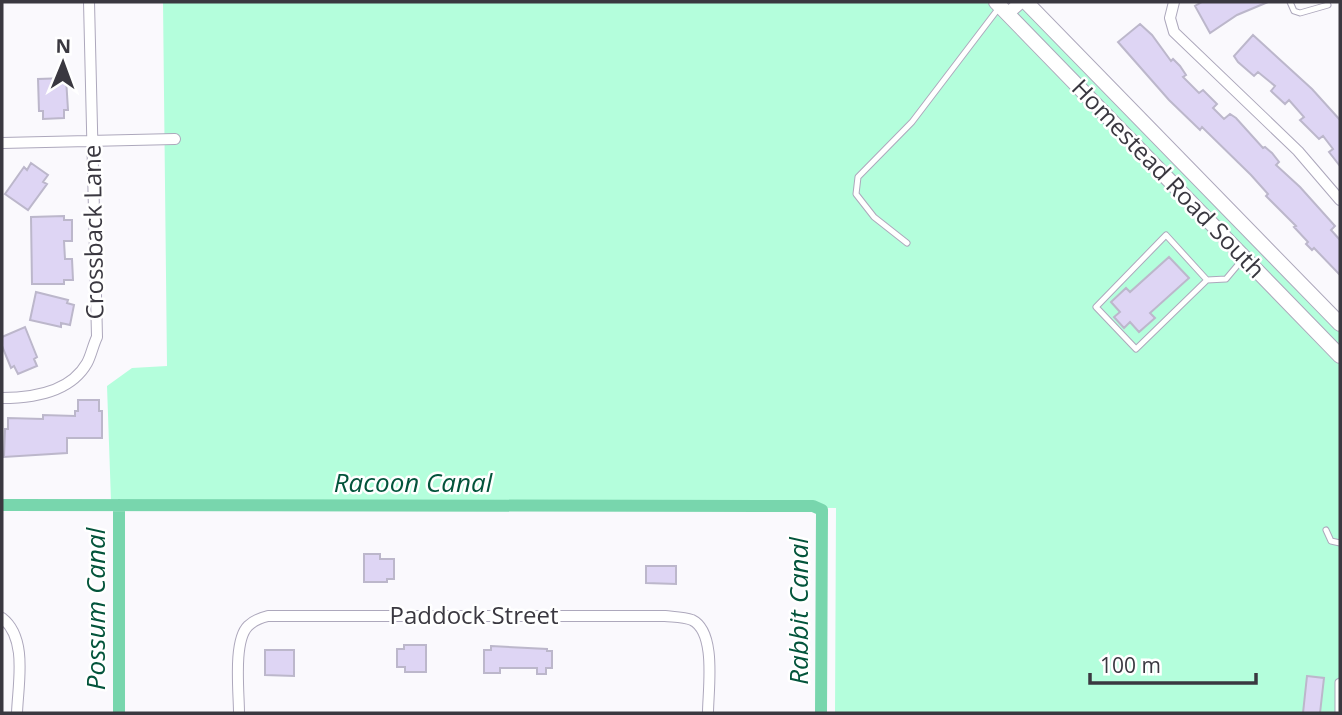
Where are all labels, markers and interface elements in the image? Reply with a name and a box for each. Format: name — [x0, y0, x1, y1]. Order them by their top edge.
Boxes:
north arrow — [28, 28, 98, 98]
text: N — [55, 33, 71, 59]
street label: Homestead Road South — [1065, 71, 1273, 285]
street label: Crossback Lane — [74, 144, 111, 320]
water label: Racoon Canal — [334, 464, 494, 500]
water label: Possum Canal — [77, 526, 113, 690]
water label: Rabbit Canal — [780, 536, 816, 685]
street label: Paddock Street — [390, 598, 558, 631]
scale bar — [1090, 642, 1256, 686]
text: 100 m — [1100, 651, 1161, 679]

